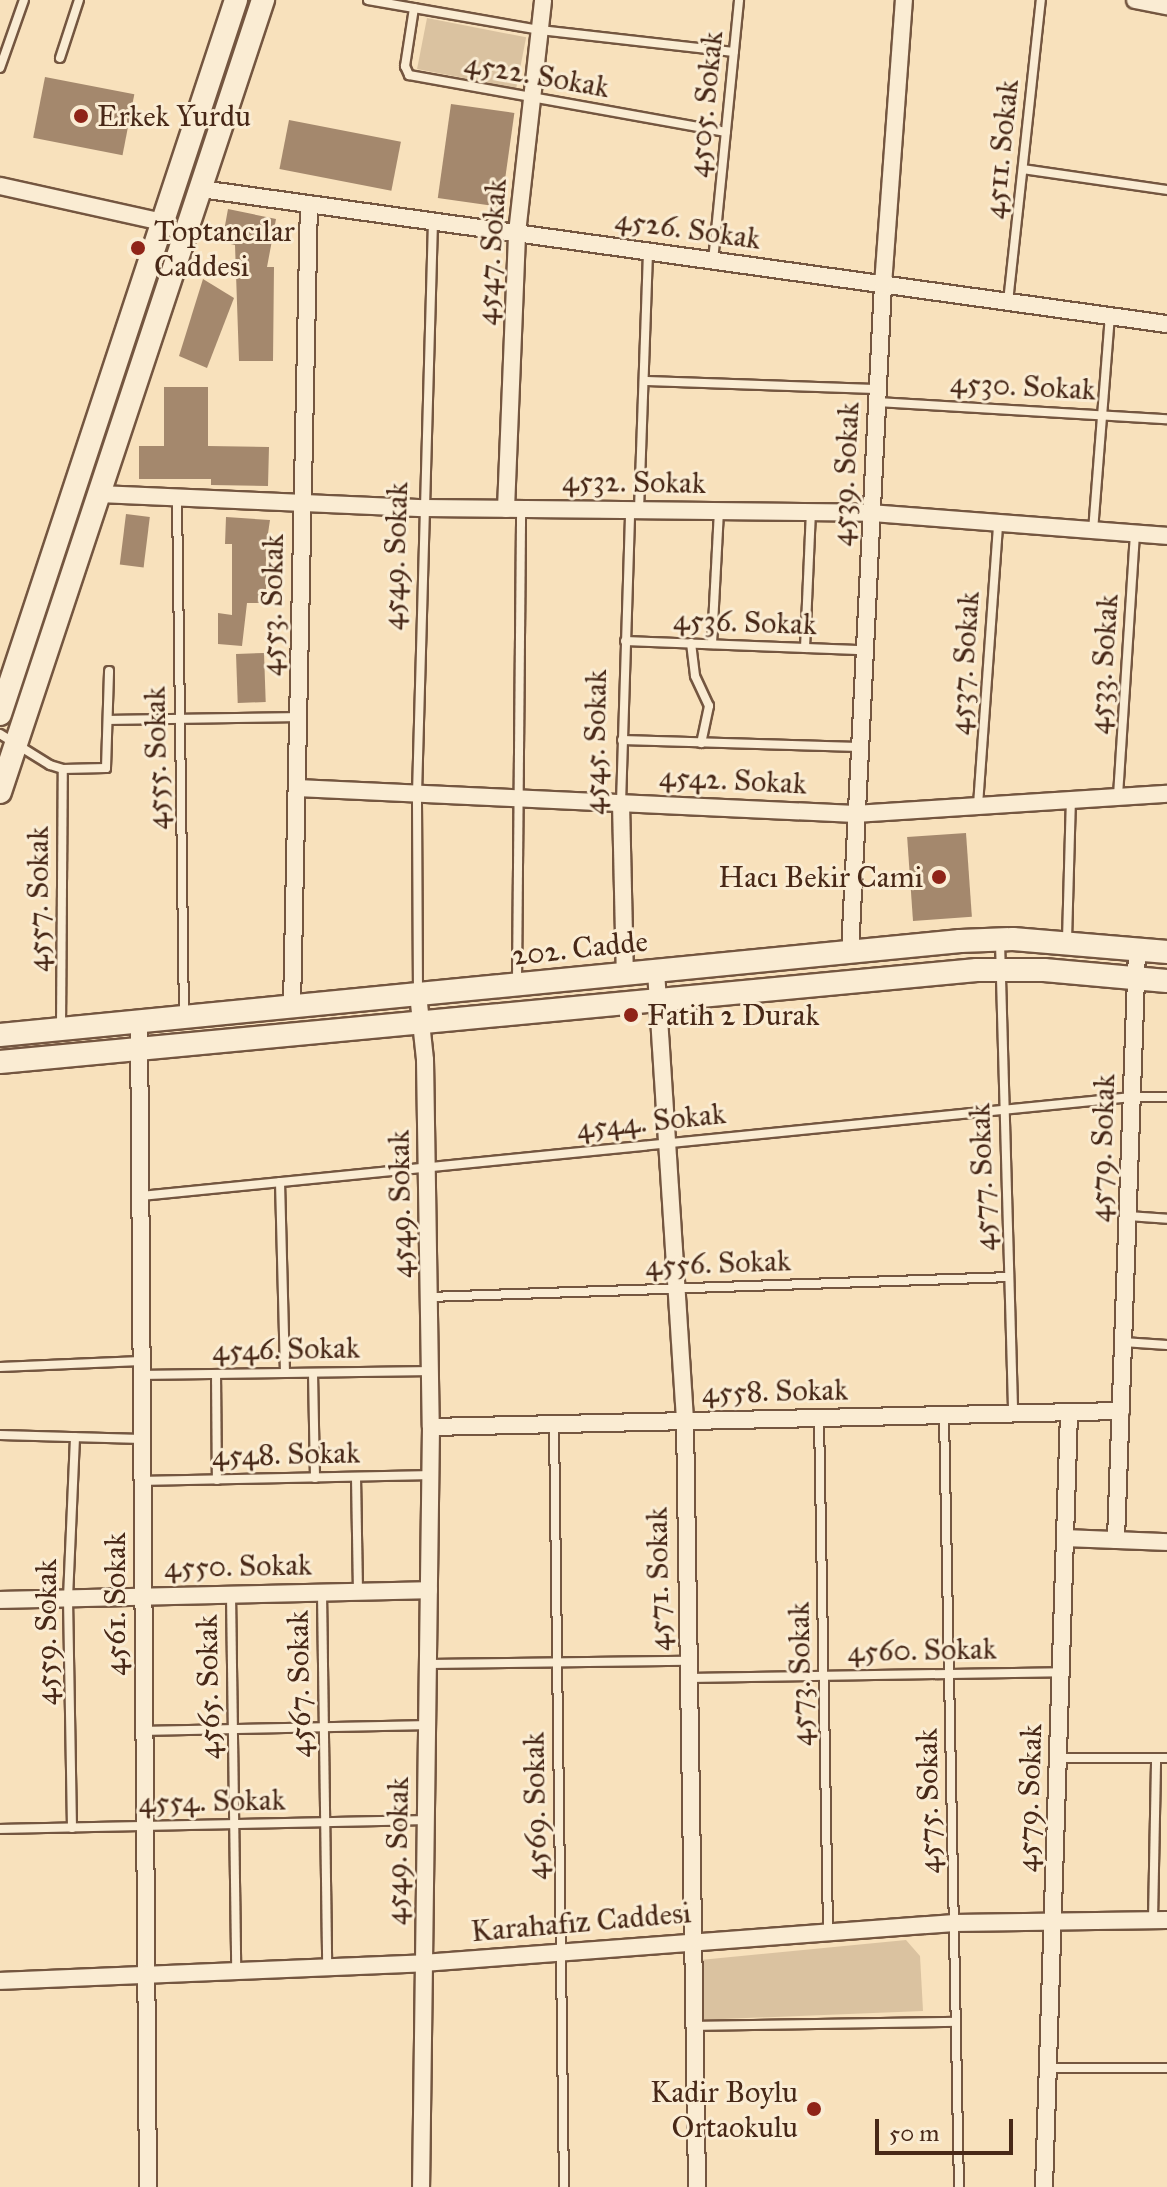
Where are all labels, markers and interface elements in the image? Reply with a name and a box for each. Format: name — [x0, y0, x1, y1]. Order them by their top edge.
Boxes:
street label: 4505. Sokak — [679, 29, 731, 179]
street label: 4522. Sokak — [462, 45, 612, 105]
street label: 4511. Sokak — [976, 77, 1026, 221]
place label: Erkek Yurdu — [97, 98, 251, 134]
marker: Erkek Yurdu — [72, 107, 90, 125]
street label: 4547. Sokak — [468, 178, 514, 326]
street label: 4526. Sokak — [613, 201, 763, 257]
place label: Toptancılar Caddesi — [154, 213, 295, 284]
marker: Toptancılar Caddesi — [129, 239, 147, 257]
street label: 4530. Sokak — [949, 364, 1097, 408]
street label: 4539. Sokak — [823, 401, 867, 547]
street label: 4532. Sokak — [562, 463, 706, 501]
street label: 4549. Sokak — [374, 481, 416, 631]
street label: 4553. Sokak — [253, 534, 291, 676]
street label: 4537. Sokak — [941, 590, 987, 736]
street label: 4533. Sokak — [1080, 593, 1126, 735]
street label: 4536. Sokak — [673, 602, 817, 642]
street label: 4545. Sokak — [576, 669, 614, 815]
street label: 4555. Sokak — [137, 686, 175, 830]
street label: 4542. Sokak — [658, 758, 808, 802]
street label: 4557. Sokak — [20, 826, 56, 972]
place label: Hacı Bekir Cami — [718, 859, 923, 895]
marker: Hacı Bekir Cami — [930, 868, 948, 886]
street label: 202. Cadde — [510, 923, 650, 973]
place label: Fatih 2 Durak — [647, 997, 819, 1033]
marker: Fatih 2 Durak — [622, 1006, 640, 1024]
street label: 4579. Sokak — [1081, 1073, 1123, 1223]
street label: 4544. Sokak — [575, 1095, 727, 1147]
street label: 4577. Sokak — [961, 1102, 1003, 1252]
street label: 4549. Sokak — [381, 1130, 419, 1278]
street label: 4556. Sokak — [645, 1242, 791, 1284]
street label: 4546. Sokak — [212, 1330, 360, 1368]
street label: 4558. Sokak — [702, 1372, 848, 1410]
street label: 4548. Sokak — [212, 1435, 360, 1473]
street label: 4571. Sokak — [639, 1507, 677, 1651]
street label: 4561. Sokak — [97, 1532, 133, 1676]
street label: 4550. Sokak — [164, 1547, 312, 1585]
street label: 4559. Sokak — [28, 1559, 64, 1705]
street label: 4573. Sokak — [781, 1602, 819, 1746]
street label: 4567. Sokak — [280, 1610, 318, 1758]
street label: 4565. Sokak — [189, 1614, 227, 1760]
street label: 4560. Sokak — [847, 1631, 997, 1669]
street label: 4579. Sokak — [1008, 1723, 1050, 1873]
street label: 4575. Sokak — [909, 1728, 947, 1874]
street label: 4569. Sokak — [516, 1732, 554, 1880]
street label: 4549. Sokak — [378, 1777, 416, 1925]
street label: 4554. Sokak — [138, 1782, 286, 1820]
street label: Karahafız Caddesi — [469, 1894, 693, 1950]
place label: Kadir Boylu Ortaokulu — [650, 2074, 798, 2144]
marker: Kadir Boylu Ortaokulu — [805, 2100, 823, 2118]
scale bar — [879, 2103, 1017, 2153]
text: 50 m — [889, 2118, 939, 2148]

